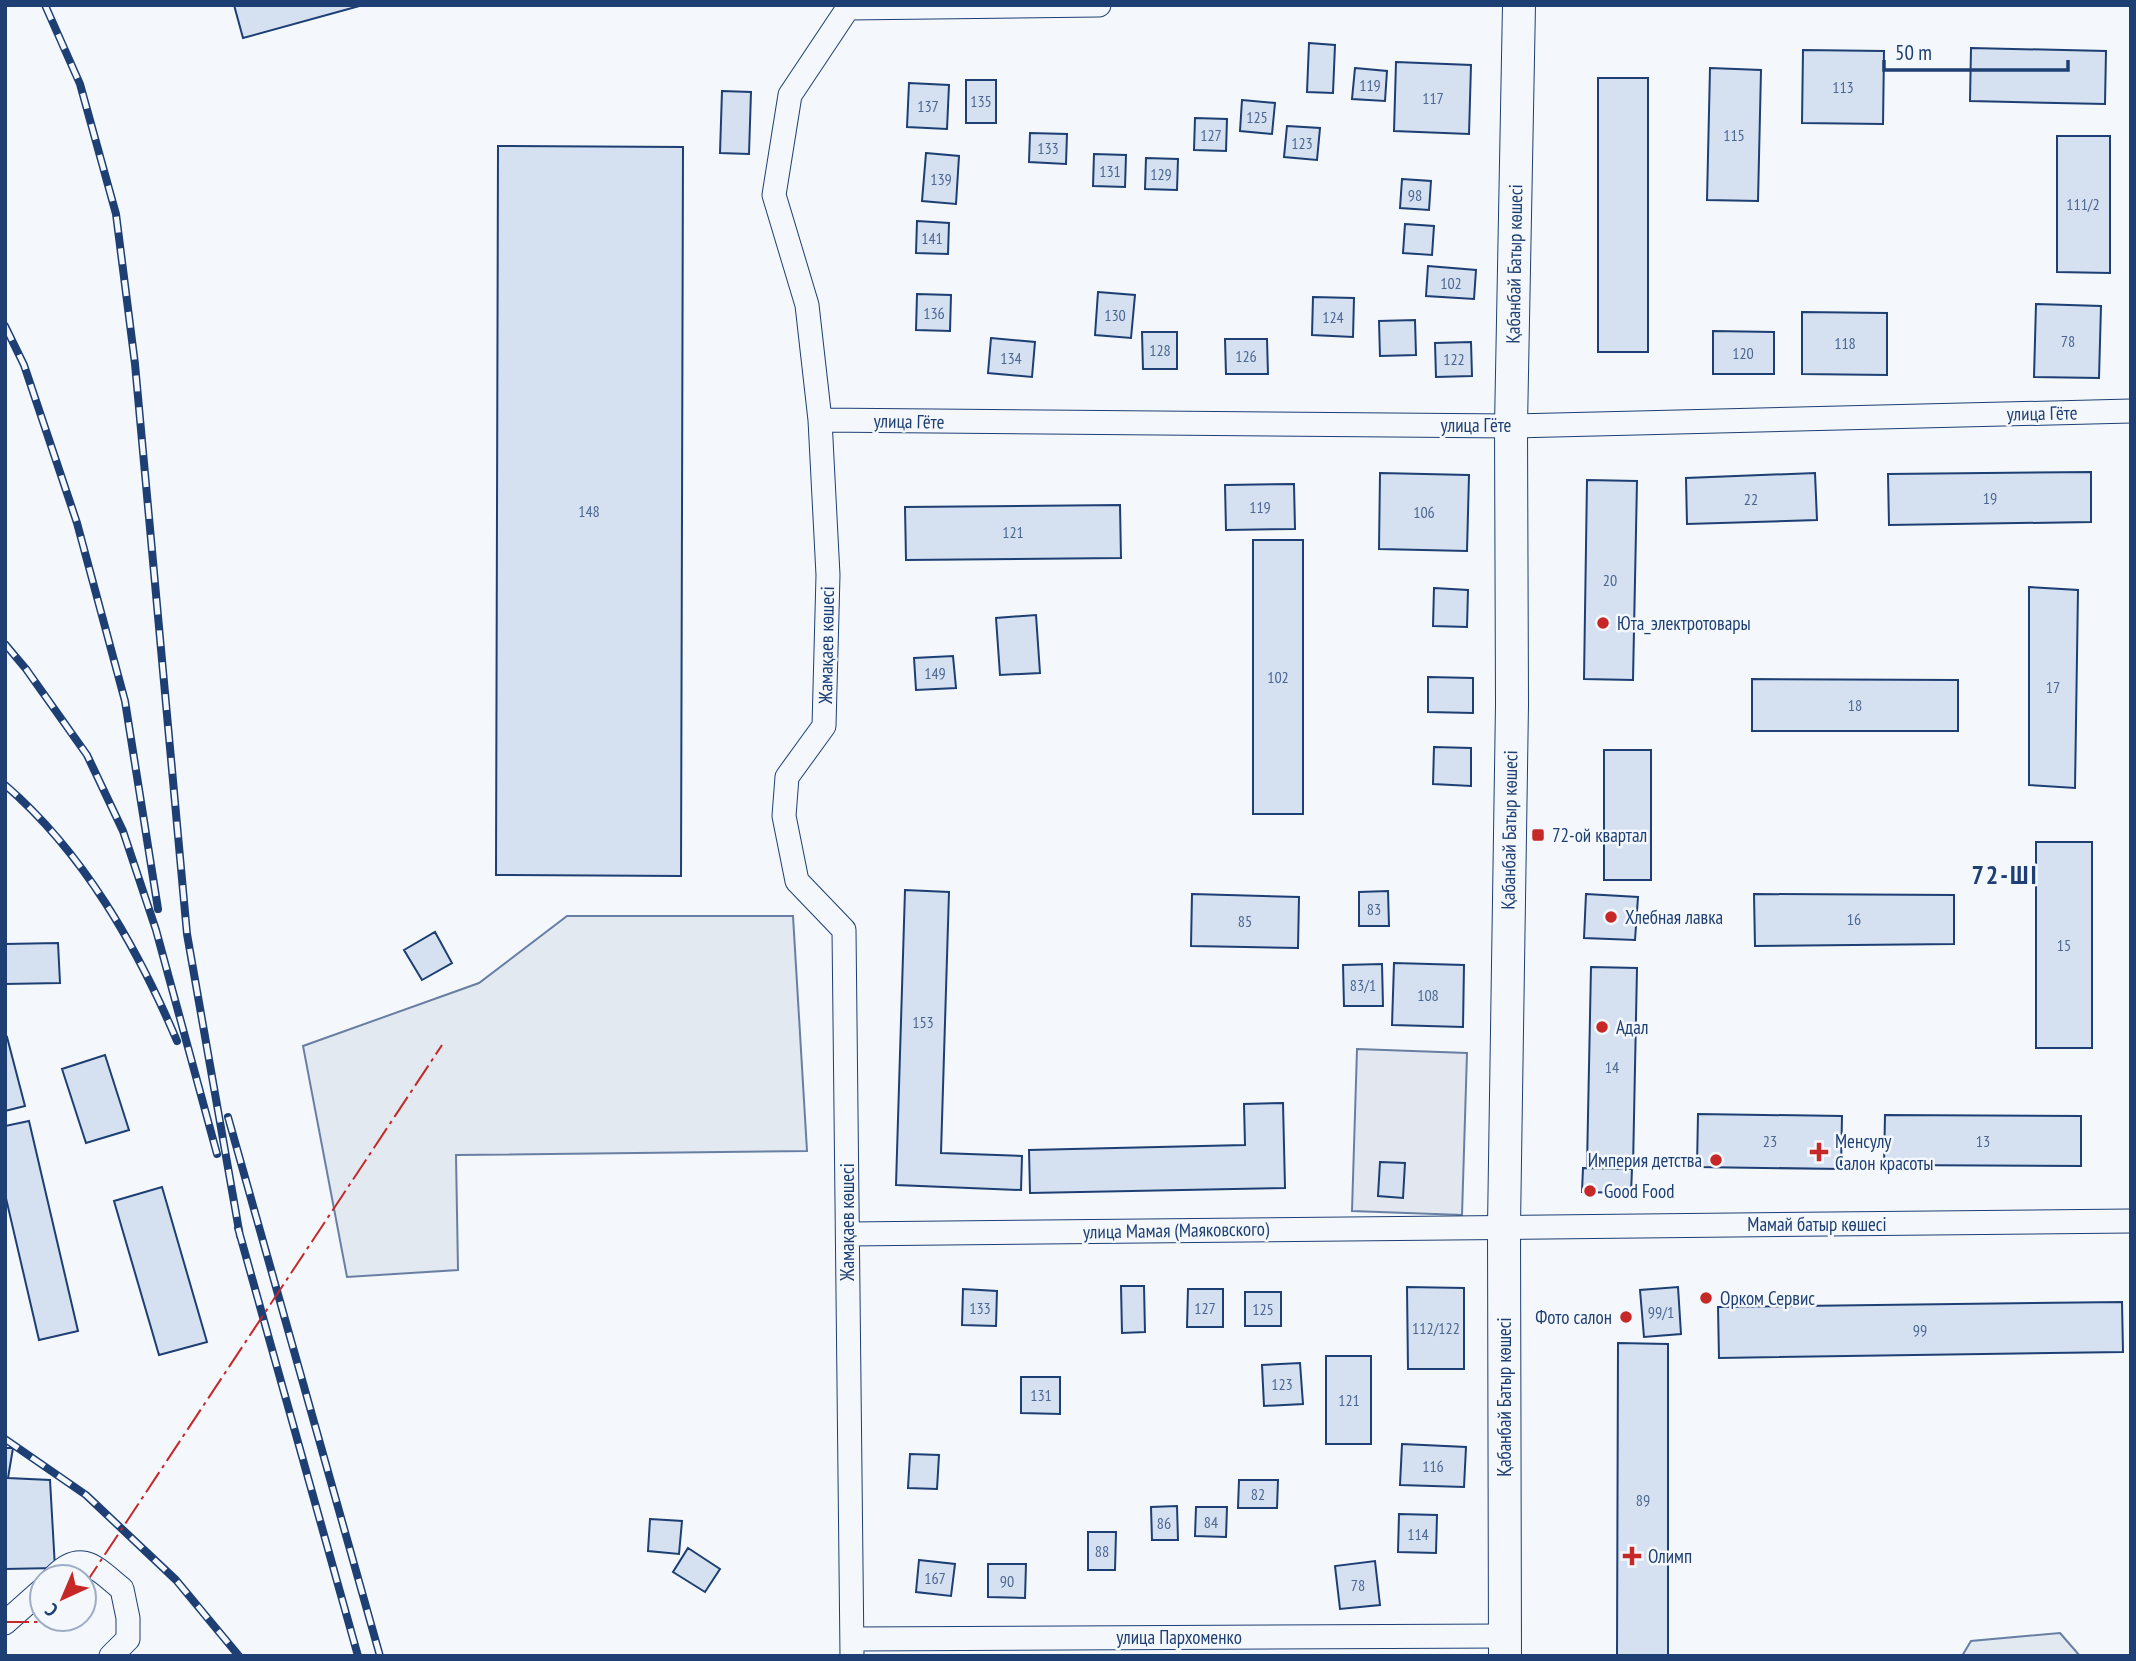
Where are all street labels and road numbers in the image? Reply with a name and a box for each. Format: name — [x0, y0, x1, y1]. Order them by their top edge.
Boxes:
street label: Қабанбай Батыр көшесі — [1501, 184, 1527, 344]
street label: улица Гёте — [2006, 400, 2078, 426]
street label: улица Гёте — [873, 408, 945, 434]
street label: улица Гёте — [1441, 413, 1512, 437]
street label: Жамақаев көшесі — [813, 586, 839, 705]
street label: Қабанбай Батыр көшесі — [1496, 750, 1522, 910]
street label: Жамақаев көшесі — [835, 1163, 859, 1282]
street label: Мамай батыр көшесі — [1747, 1212, 1887, 1236]
street label: улица Мамая (Маяковского) — [1083, 1216, 1270, 1244]
street label: Қабанбай Батыр көшесі — [1492, 1317, 1516, 1477]
street label: улица Пархоменко — [1116, 1625, 1242, 1649]

